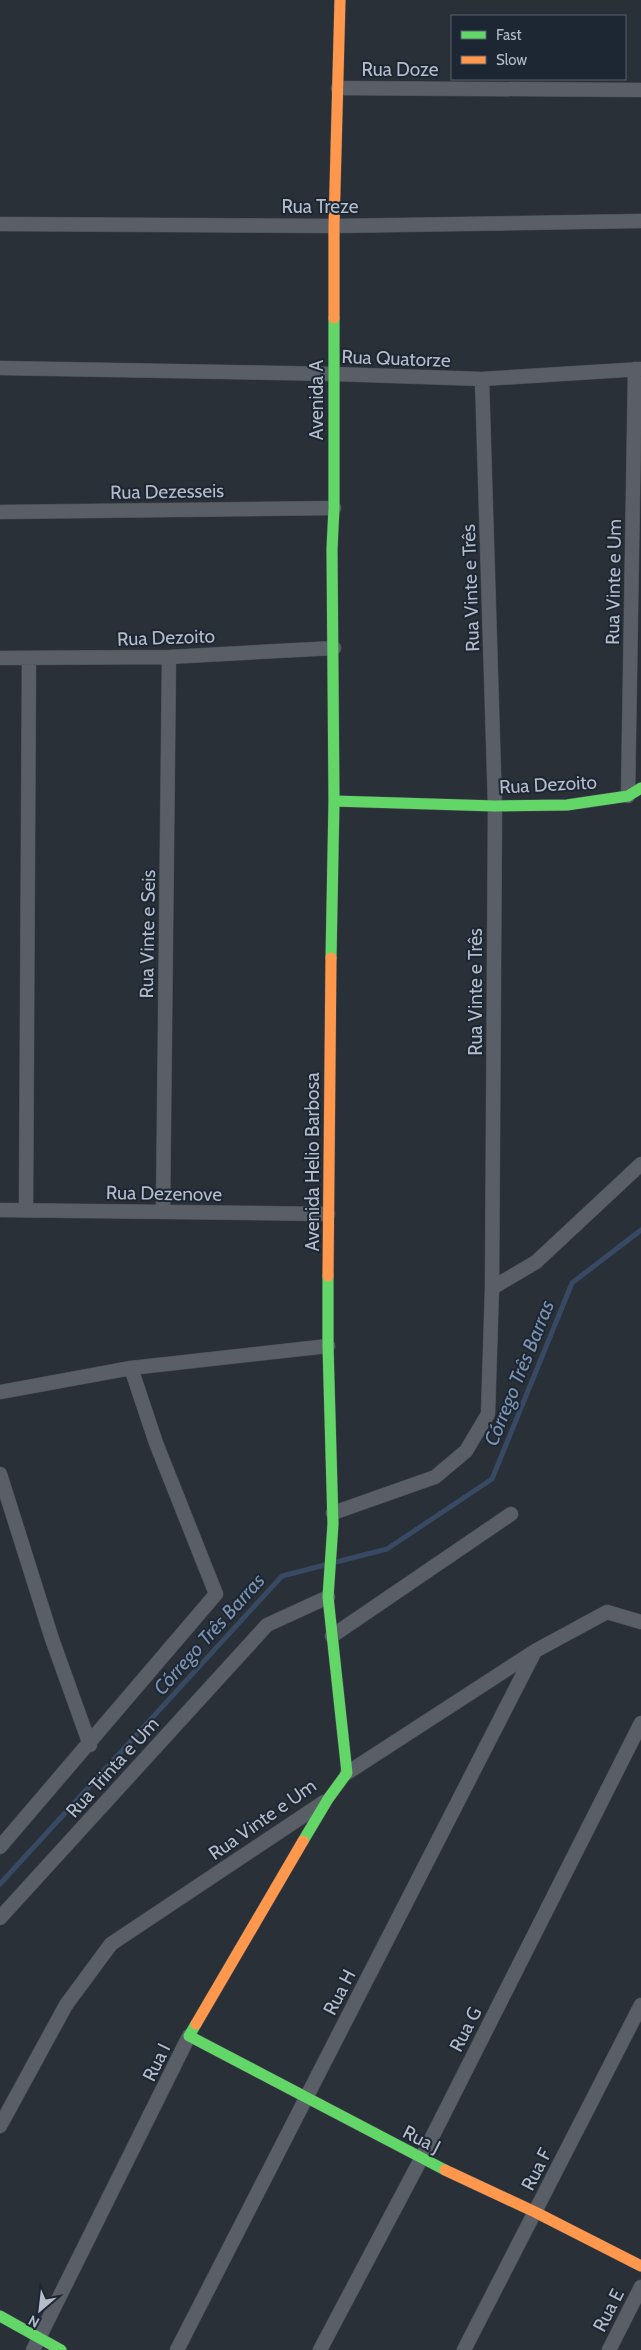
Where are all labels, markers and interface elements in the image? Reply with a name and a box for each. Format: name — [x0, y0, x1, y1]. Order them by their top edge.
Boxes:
legend — [451, 15, 626, 80]
text: Fast — [496, 26, 521, 44]
text: Slow — [496, 51, 527, 69]
street label: Rua Doze — [361, 58, 439, 81]
street label: Rua Treze — [282, 195, 359, 218]
street label: Rua Quatorze — [341, 345, 451, 372]
street label: Avenida A — [305, 360, 328, 440]
street label: Rua Dezesseis — [110, 479, 224, 504]
street label: Rua Vinte e Um — [601, 519, 626, 645]
street label: Rua Vinte e Três — [457, 524, 484, 652]
street label: Rua Dezoito — [117, 624, 215, 651]
street label: Rua Dezoito — [498, 770, 598, 799]
street label: Rua Vinte e Seis — [135, 869, 160, 998]
street label: Rua Vinte e Três — [464, 928, 487, 1056]
street label: Avenida Helio Barbosa — [301, 1072, 324, 1252]
street label: Rua Dezenove — [106, 1181, 223, 1206]
water label: Córrego Três Barras — [479, 1297, 559, 1449]
water label: Córrego Três Barras — [148, 1568, 270, 1700]
street label: Rua Trinta e Um — [61, 1712, 164, 1822]
street label: Rua Vinte e Um — [204, 1774, 320, 1865]
street label: Rua H — [318, 1966, 361, 2019]
street label: Rua G — [444, 2003, 486, 2056]
street label: Rua I — [137, 2039, 175, 2085]
street label: Rua J — [399, 2120, 445, 2159]
street label: Rua F — [516, 2144, 557, 2194]
north arrow — [15, 2285, 65, 2335]
street label: Rua E — [588, 2285, 629, 2336]
text: N — [25, 2311, 42, 2332]

